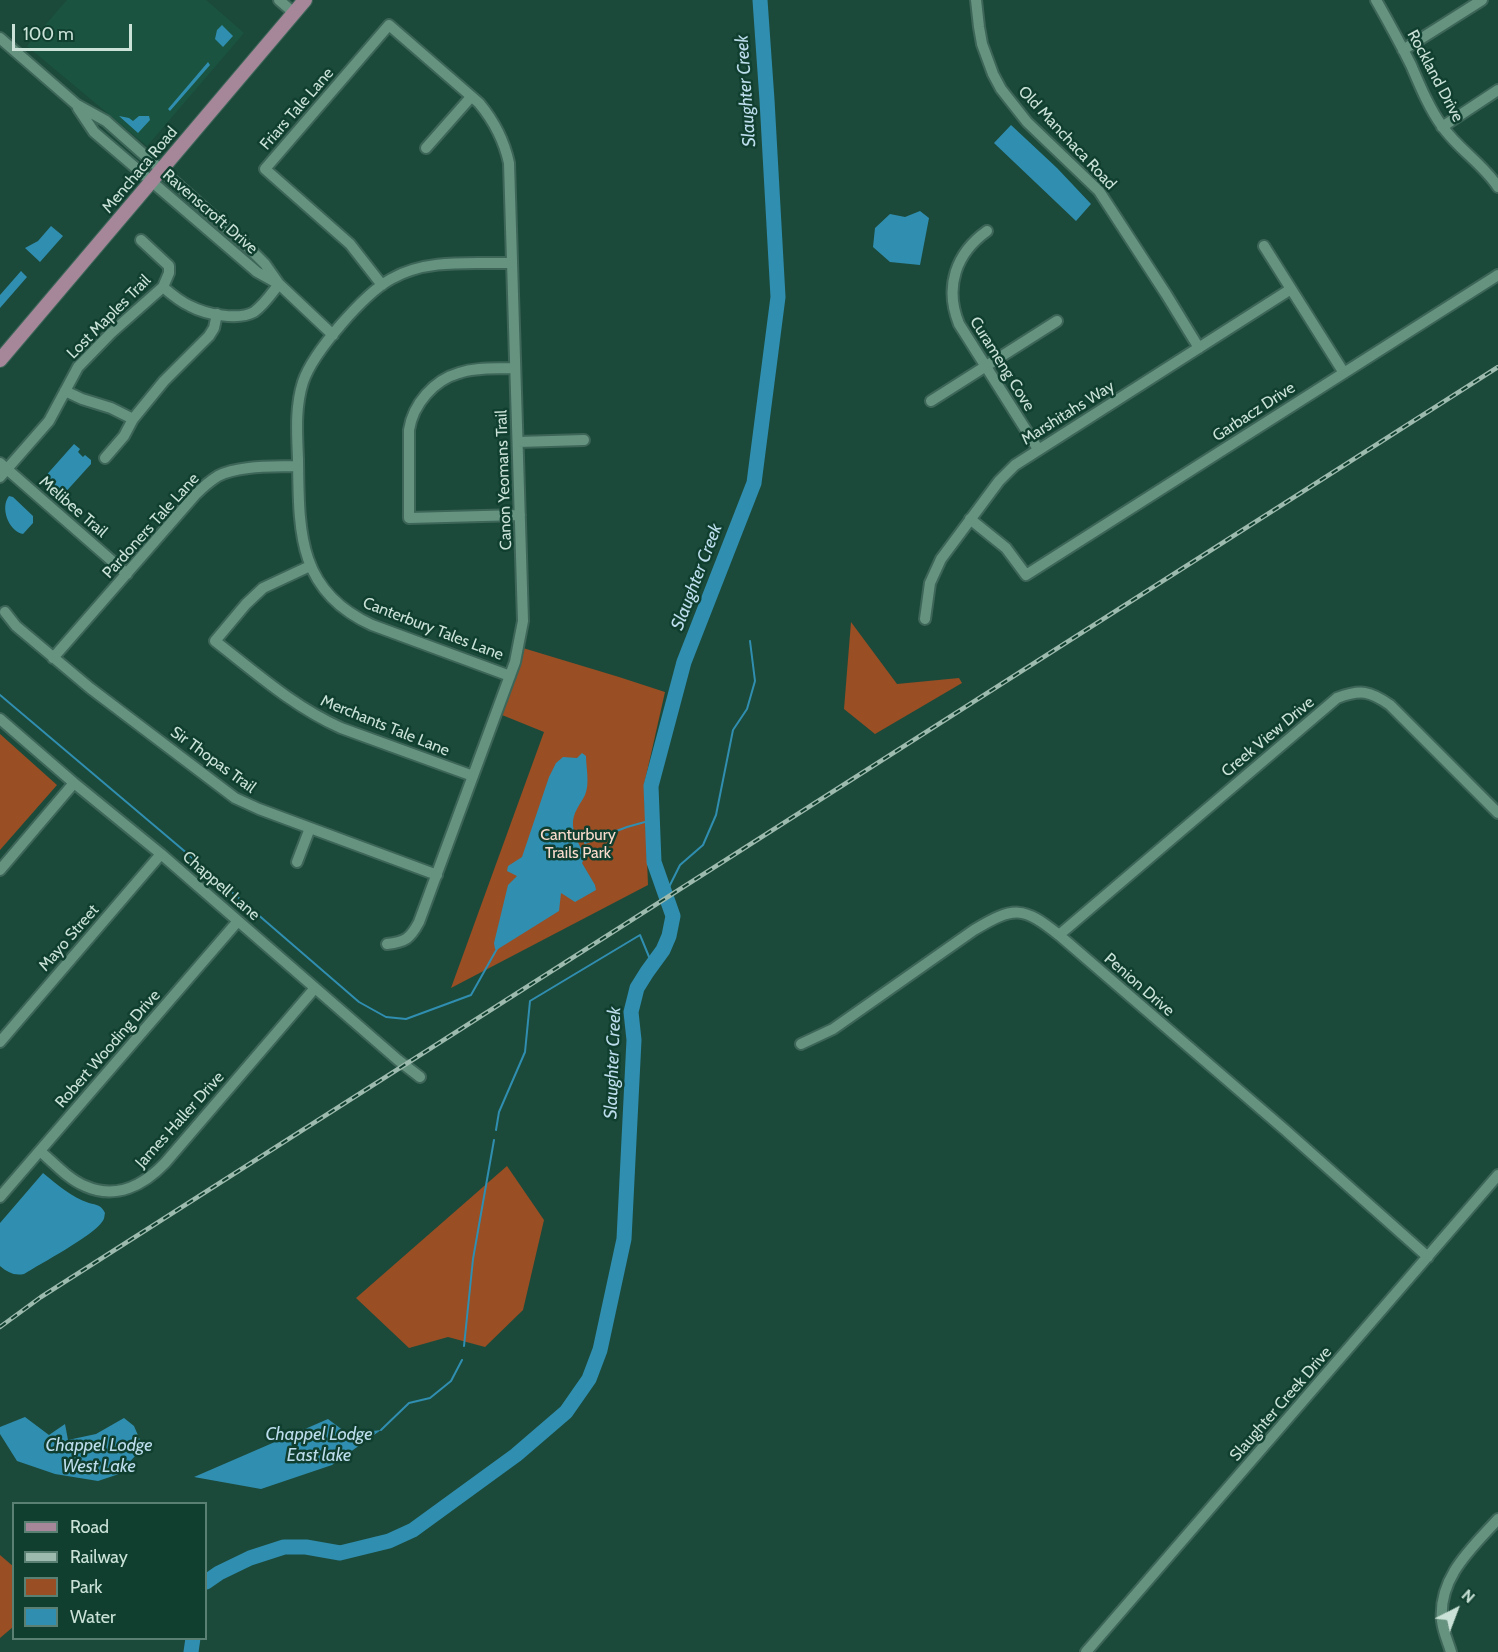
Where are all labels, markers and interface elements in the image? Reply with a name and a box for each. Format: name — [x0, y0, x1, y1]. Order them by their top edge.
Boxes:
scale bar — [15, 12, 135, 50]
text: 100 m — [23, 23, 74, 45]
street label: Rockland Drive — [1403, 27, 1467, 125]
water label: Slaughter Creek — [731, 34, 761, 148]
street label: Friars Tale Lane — [256, 64, 338, 154]
street label: Old Manchaca Road — [1014, 82, 1120, 194]
street label: Menchaca Road — [98, 123, 182, 217]
street label: Ravenscroft Drive — [159, 166, 261, 258]
street label: Lost Maples Trail — [63, 271, 155, 363]
street label: Curameng Cove — [965, 313, 1039, 415]
street label: Marshitahs Way — [1018, 377, 1118, 449]
street label: Garbacz Drive — [1209, 378, 1299, 446]
street label: Canon Yeomans Trail — [492, 410, 516, 550]
street label: Pardoners Tale Lane — [99, 469, 203, 583]
street label: Melibee Trail — [35, 472, 111, 542]
water label: Slaughter Creek — [667, 521, 727, 633]
street label: Canterbury Tales Lane — [360, 593, 506, 665]
street label: Merchants Tale Lane — [318, 691, 452, 761]
street label: Creek View Drive — [1218, 693, 1318, 781]
street label: Sir Thopas Trail — [167, 723, 259, 797]
park label: Canturbury Trails Park — [540, 825, 616, 863]
street label: Chappell Lane — [178, 847, 264, 925]
street label: Mayo Street — [35, 901, 103, 975]
street label: Penion Drive — [1100, 949, 1178, 1021]
street label: Robert Wooding Drive — [52, 986, 164, 1112]
water label: Slaughter Creek — [600, 1007, 626, 1119]
street label: James Haller Drive — [132, 1068, 228, 1172]
street label: Slaughter Creek Drive — [1226, 1343, 1336, 1465]
water label: Chappel Lodge East lake — [265, 1424, 373, 1466]
water label: Chappel Lodge West Lake — [45, 1435, 153, 1478]
legend — [12, 1502, 207, 1640]
text: Road — [70, 1516, 109, 1538]
text: Railway — [70, 1546, 128, 1568]
text: Park — [70, 1576, 102, 1598]
north arrow — [1426, 1580, 1486, 1640]
text: N — [1458, 1585, 1479, 1607]
text: Water — [70, 1606, 116, 1628]

